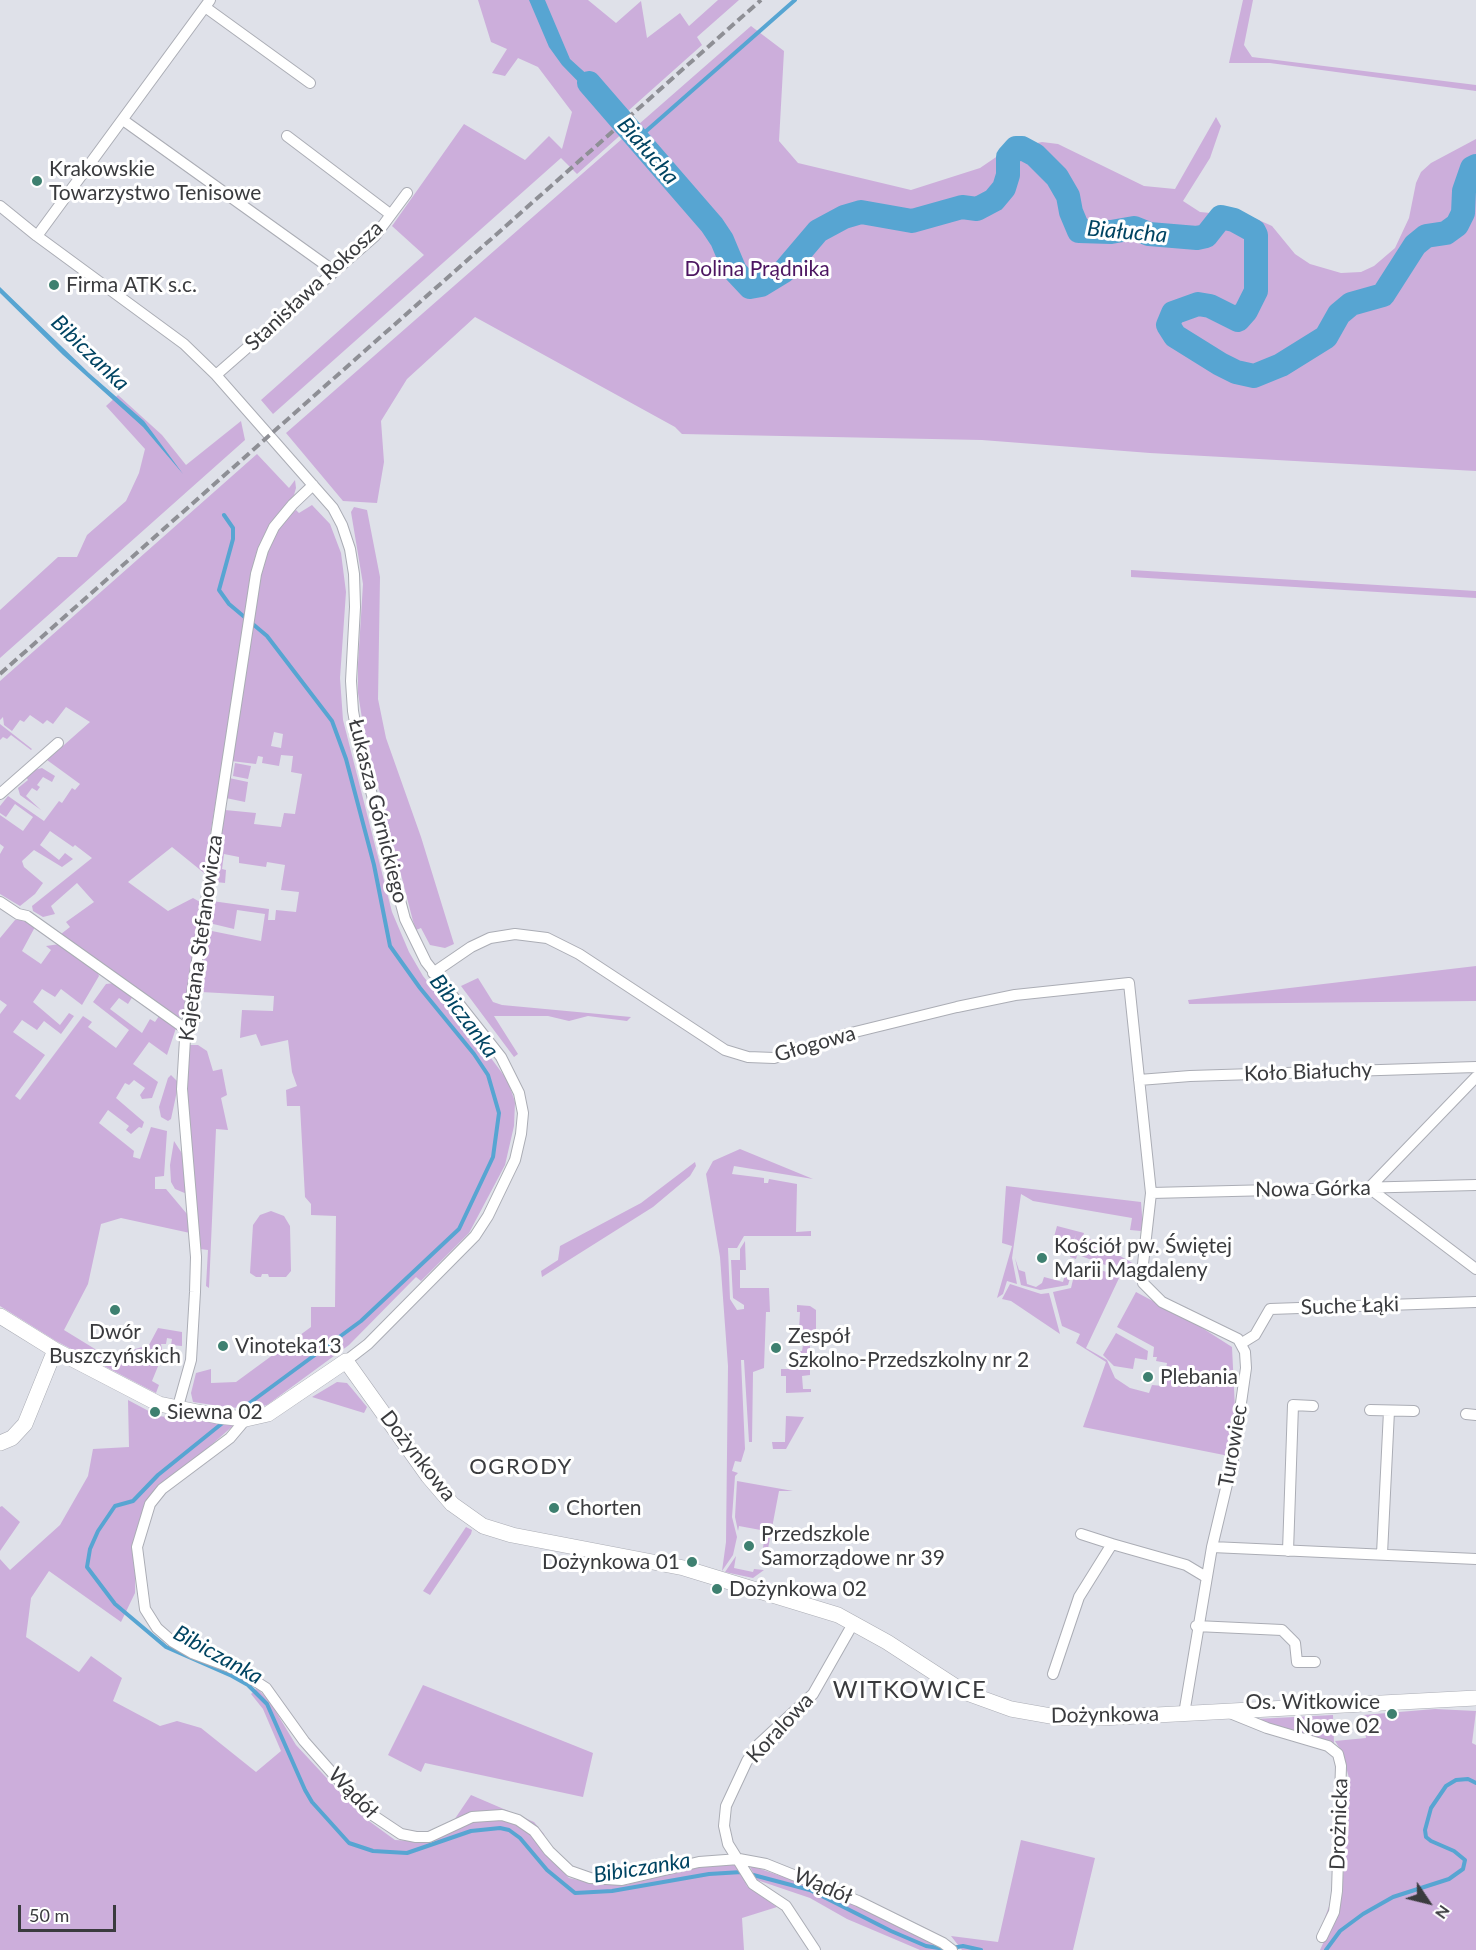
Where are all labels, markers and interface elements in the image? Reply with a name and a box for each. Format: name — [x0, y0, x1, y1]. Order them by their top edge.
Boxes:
water label: Białucha — [612, 112, 684, 190]
place label: Krakowskie Towarzystwo Tenisowe — [49, 156, 261, 206]
marker: Krakowskie Towarzystwo Tenisowe — [30, 174, 44, 188]
water label: Białucha — [1086, 215, 1168, 249]
street label: Stanisława Rokosza — [240, 216, 388, 356]
park label: Dolina Prądnika — [684, 256, 830, 282]
place label: Firma ATK s.c. — [66, 272, 197, 298]
marker: Firma ATK s.c. — [47, 278, 61, 292]
water label: Bibiczanka — [46, 309, 134, 397]
street label: Łukasza Górnickiego — [343, 716, 413, 906]
street label: Kajetana Stefanowicza — [174, 833, 228, 1043]
water label: Bibiczanka — [424, 969, 504, 1063]
street label: Głogowa — [772, 1020, 858, 1068]
street label: Koło Białuchy — [1244, 1057, 1372, 1087]
street label: Nowa Górka — [1255, 1175, 1371, 1203]
place label: Kościół pw. Świętej Marii Magdaleny — [1054, 1233, 1232, 1283]
marker: Kościół pw. Świętej Marii Magdaleny — [1035, 1251, 1049, 1265]
street label: Suche Łąki — [1300, 1292, 1400, 1320]
marker: Dwór Buszczyńskich — [108, 1303, 122, 1317]
place label: Dwór Buszczyńskich — [49, 1319, 181, 1369]
place label: Zespół Szkolno-Przedszkolny nr 2 — [788, 1323, 1029, 1373]
place label: Vinoteka13 — [235, 1333, 342, 1359]
marker: Vinoteka13 — [216, 1339, 230, 1353]
marker: Zespół Szkolno-Przedszkolny nr 2 — [769, 1341, 783, 1355]
place label: Plebania — [1160, 1364, 1238, 1390]
marker: Plebania — [1141, 1370, 1155, 1384]
place label: Siewna 02 — [167, 1399, 263, 1425]
street label: Turowiec — [1213, 1403, 1253, 1489]
marker: Siewna 02 — [148, 1405, 162, 1419]
street label: Dożynkowa — [375, 1406, 461, 1506]
district label: OGRODY — [469, 1454, 573, 1480]
place label: Chorten — [566, 1495, 642, 1521]
marker: Chorten — [547, 1501, 561, 1515]
place label: Przedszkole Samorządowe nr 39 — [761, 1521, 945, 1571]
marker: Przedszkole Samorządowe nr 39 — [742, 1539, 756, 1553]
place label: Dożynkowa 01 — [542, 1549, 680, 1575]
marker: Dożynkowa 01 — [685, 1555, 699, 1569]
place label: Dożynkowa 02 — [729, 1576, 867, 1602]
marker: Dożynkowa 02 — [710, 1582, 724, 1596]
water label: Bibiczanka — [169, 1620, 267, 1690]
district label: WITKOWICE — [833, 1676, 987, 1704]
street label: Koralowa — [741, 1688, 819, 1768]
place label: Os. Witkowice Nowe 02 — [1245, 1689, 1380, 1739]
street label: Dożynkowa — [1051, 1701, 1159, 1729]
marker: Os. Witkowice Nowe 02 — [1385, 1707, 1399, 1721]
street label: Wądół — [323, 1762, 383, 1824]
street label: Drożnicka — [1325, 1778, 1353, 1870]
water label: Bibiczanka — [592, 1847, 692, 1889]
street label: Wądół — [790, 1862, 856, 1910]
north arrow — [1398, 1872, 1458, 1932]
scale bar — [21, 1893, 118, 1931]
text: N — [1432, 1902, 1454, 1923]
text: 50 m — [29, 1904, 69, 1926]

